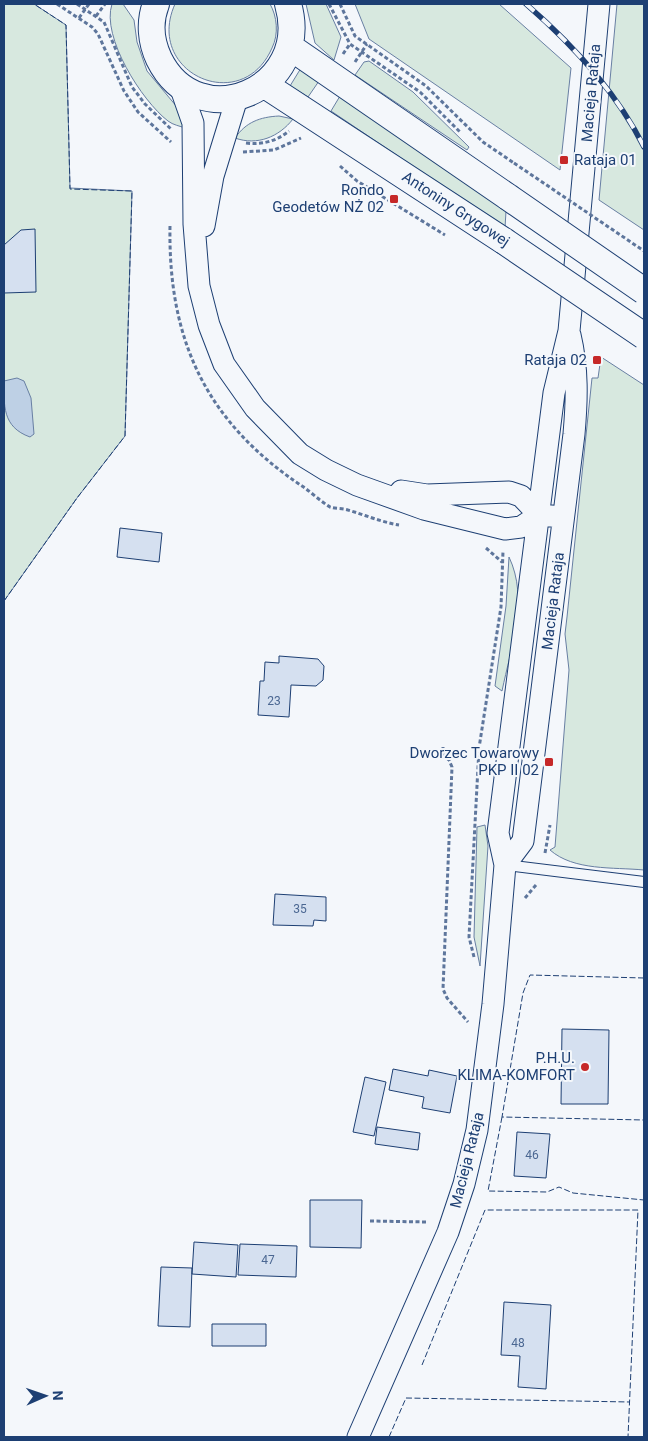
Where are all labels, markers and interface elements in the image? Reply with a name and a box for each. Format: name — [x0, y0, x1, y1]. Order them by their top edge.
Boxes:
street label: Macieja Rataja — [578, 43, 604, 143]
place label: Rataja 01 — [574, 151, 637, 169]
marker: Rataja 01 — [558, 154, 570, 166]
street label: Antoniny Grygowej — [399, 168, 513, 250]
place label: Rondo Geodetów NŻ 02 — [272, 181, 384, 216]
marker: Rondo Geodetów NŻ 02 — [388, 193, 400, 205]
place label: Rataja 02 — [524, 351, 587, 369]
marker: Rataja 02 — [591, 354, 603, 366]
street label: Macieja Rataja — [538, 551, 568, 651]
house number: 23 — [267, 694, 281, 708]
place label: Dworzec Towarowy PKP II 02 — [410, 744, 539, 779]
marker: Dworzec Towarowy PKP II 02 — [543, 756, 555, 768]
house number: 35 — [293, 902, 307, 916]
place label: P.H.U. KLIMA-KOMFORT — [457, 1049, 575, 1084]
marker: P.H.U. KLIMA-KOMFORT — [579, 1061, 591, 1073]
street label: Macieja Rataja — [446, 1110, 488, 1210]
house number: 46 — [525, 1148, 539, 1162]
house number: 47 — [261, 1253, 275, 1267]
house number: 48 — [511, 1336, 525, 1350]
north arrow — [20, 1371, 70, 1421]
text: N — [50, 1390, 66, 1401]

